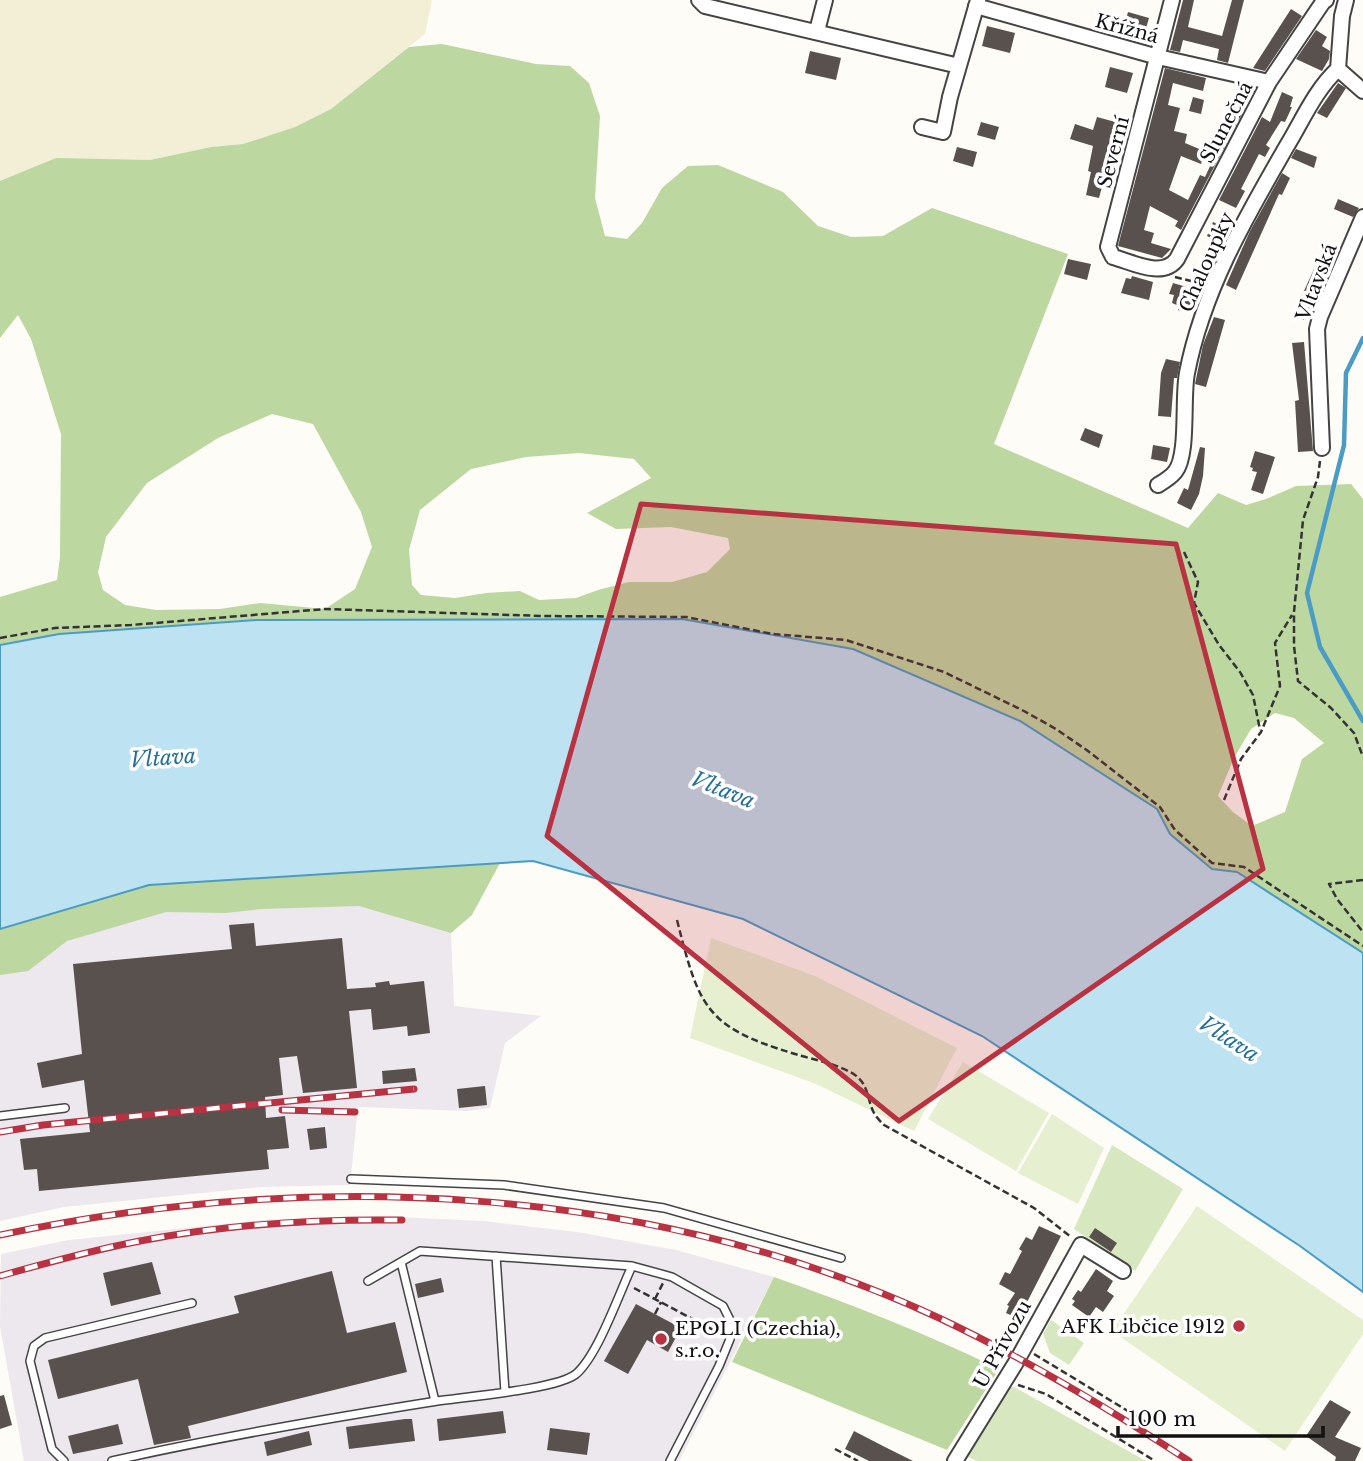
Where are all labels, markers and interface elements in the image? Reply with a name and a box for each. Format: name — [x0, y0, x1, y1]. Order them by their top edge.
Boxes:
street label: Křížná — [1093, 9, 1161, 48]
street label: Slunečná — [1195, 77, 1258, 167]
street label: Severní — [1093, 113, 1134, 191]
street label: Chaloupky — [1174, 209, 1239, 316]
street label: Vltavská — [1291, 240, 1342, 325]
water label: Vltava — [129, 743, 197, 773]
water label: Vltava — [688, 766, 758, 814]
water label: Vltava — [1194, 1010, 1264, 1068]
street label: U Přívozu — [969, 1296, 1036, 1392]
place label: AFK Libčice 1912 — [1060, 1315, 1225, 1338]
place label: EPOLI (Czechia), s.r.o. — [675, 1317, 841, 1362]
marker: AFK Libčice 1912 — [1231, 1318, 1247, 1334]
marker: EPOLI (Czechia), s.r.o. — [653, 1331, 669, 1347]
scale bar — [1118, 1394, 1323, 1438]
text: 100 m — [1128, 1406, 1196, 1432]

